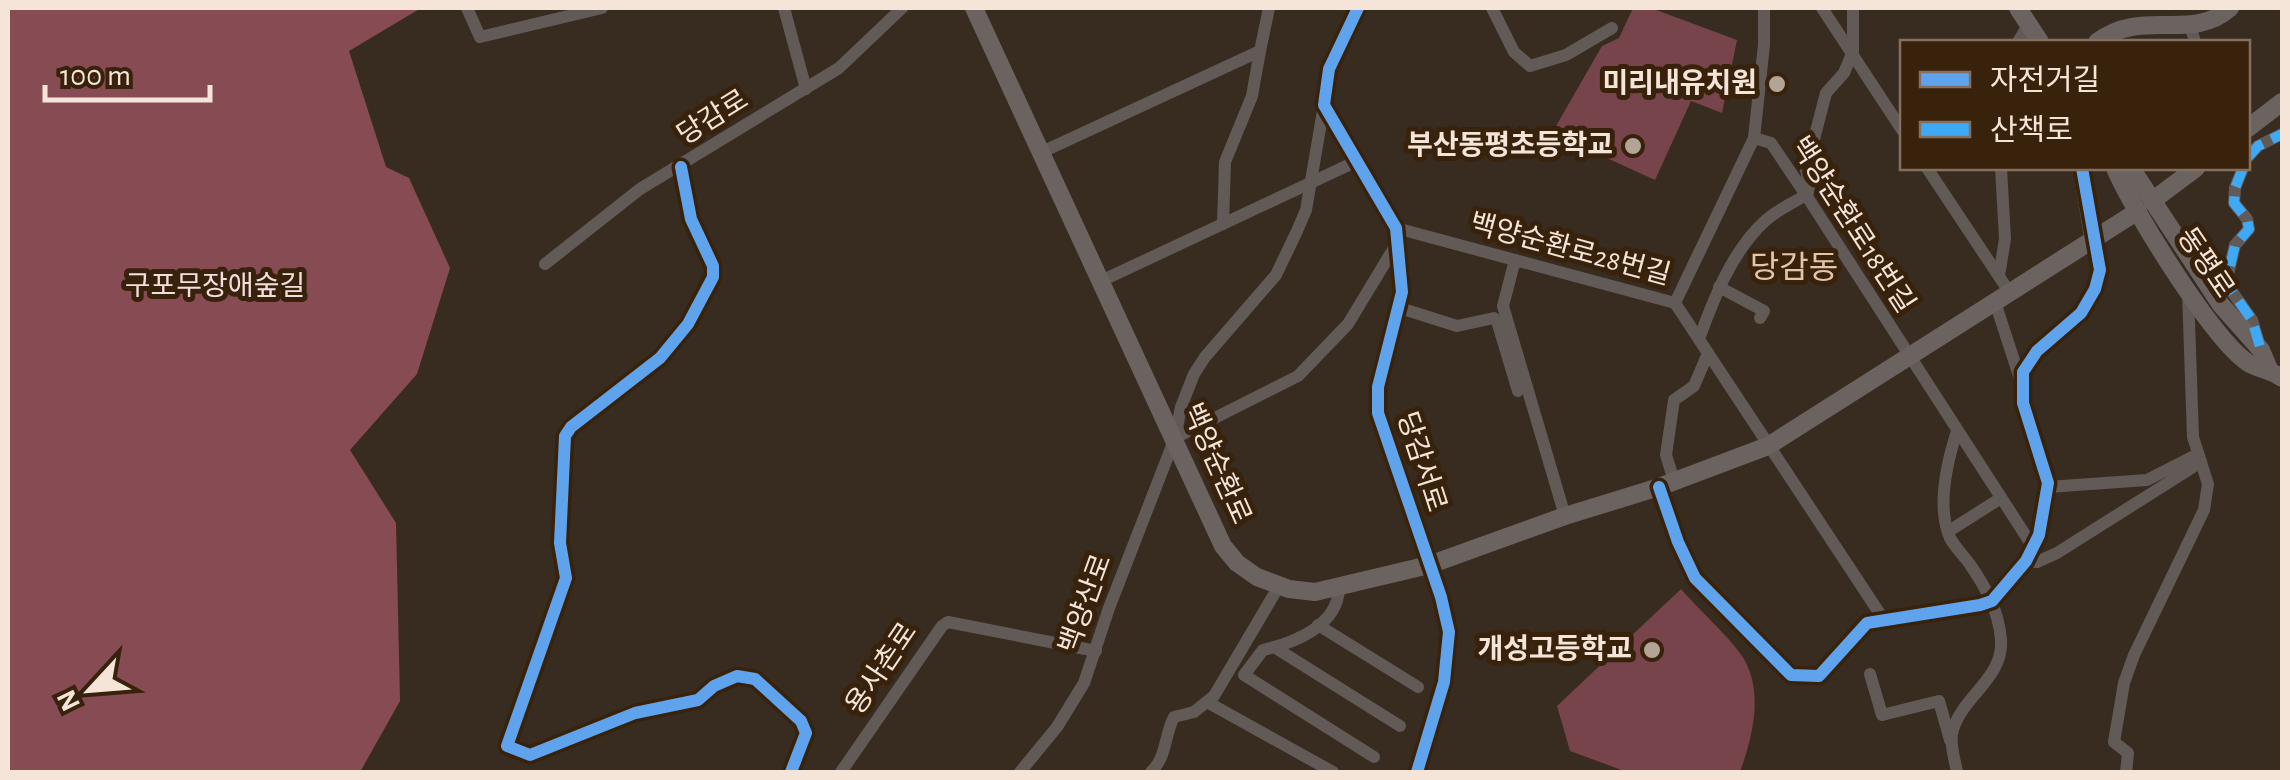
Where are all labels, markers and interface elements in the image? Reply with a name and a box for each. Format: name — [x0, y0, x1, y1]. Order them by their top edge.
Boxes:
scale bar — [45, 40, 210, 102]
legend — [1900, 40, 2250, 170]
text: 100 m — [60, 61, 131, 91]
text: 자전거길 — [1990, 65, 2100, 96]
place label: 미리내유치원 — [1602, 68, 1757, 98]
marker: 미리내유치원 — [1766, 73, 1788, 95]
street label: 당감로 — [672, 84, 753, 150]
text: 산책로 — [1990, 115, 2073, 146]
place label: 부산동평초등학교 — [1407, 130, 1613, 160]
street label: 백양순환로18번길 — [1785, 131, 1921, 318]
marker: 부산동평초등학교 — [1622, 135, 1644, 157]
street label: 백양순환로28번길 — [1467, 208, 1674, 290]
street label: 동평로 — [2172, 222, 2240, 303]
district label: 당감동 — [1750, 251, 1838, 284]
park label: 구포무장애숲길 — [125, 271, 305, 301]
street label: 백양순환로 — [1177, 399, 1257, 529]
street label: 당감서로 — [1392, 408, 1452, 515]
street label: 백양산로 — [1053, 550, 1117, 657]
street label: 용사촌로 — [840, 617, 922, 720]
place label: 개성고등학교 — [1477, 634, 1632, 664]
marker: 개성고등학교 — [1641, 639, 1663, 661]
north arrow — [40, 640, 140, 740]
text: N — [52, 685, 86, 715]

